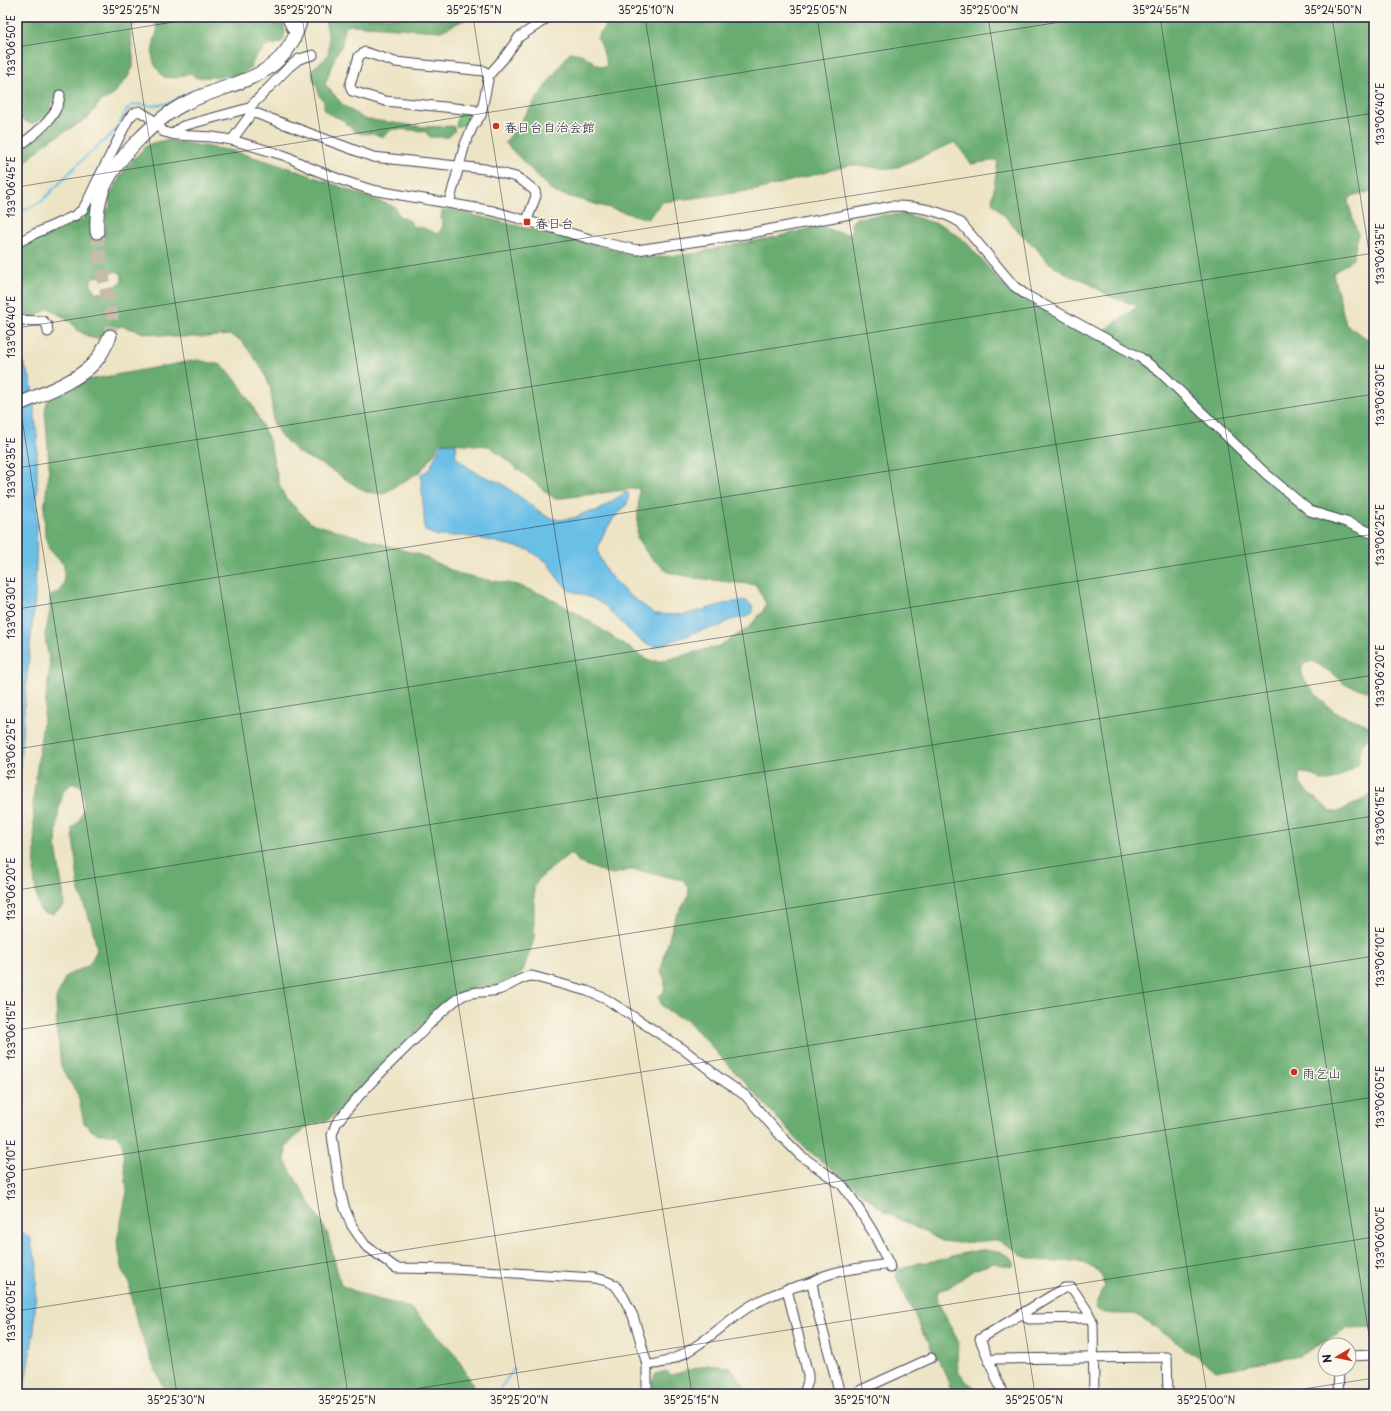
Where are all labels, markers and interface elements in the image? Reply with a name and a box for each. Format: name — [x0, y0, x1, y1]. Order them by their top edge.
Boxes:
text: 35°25'25"N — [102, 2, 160, 17]
text: 35°25'20"N — [274, 2, 333, 17]
text: 35°25'15"N — [446, 2, 502, 17]
text: 35°25'10"N — [618, 2, 674, 17]
text: 35°25'05"N — [789, 2, 847, 17]
text: 35°25'00"N — [960, 2, 1019, 17]
text: 35°24'55"N — [1132, 2, 1190, 17]
text: 35°24'50"N — [1304, 2, 1362, 17]
text: 133°06'50"E — [3, 15, 18, 77]
text: 133°06'40"E — [1372, 83, 1387, 145]
place label: 春日台自治会館 — [504, 117, 595, 136]
marker: 春日台自治会館 — [491, 121, 501, 131]
text: 133°06'45"E — [3, 156, 18, 218]
place label: 春日台 — [535, 213, 574, 232]
marker: 春日台 — [522, 217, 532, 227]
text: 133°06'35"E — [1372, 223, 1387, 285]
text: 133°06'40"E — [3, 296, 18, 358]
text: 133°06'30"E — [1372, 364, 1387, 426]
text: 133°06'35"E — [3, 437, 18, 499]
text: 133°06'25"E — [1372, 504, 1387, 566]
text: 133°06'30"E — [3, 577, 18, 639]
text: 133°06'20"E — [1372, 644, 1387, 708]
text: 133°06'25"E — [3, 718, 18, 780]
text: 133°06'15"E — [1372, 786, 1387, 846]
text: 133°06'20"E — [3, 857, 18, 921]
text: 133°06'10"E — [1372, 927, 1387, 987]
text: 133°06'15"E — [3, 1000, 18, 1060]
place label: 雨乞山 — [1302, 1063, 1341, 1082]
text: 133°06'05"E — [1372, 1066, 1387, 1128]
marker: 雨乞山 — [1289, 1067, 1299, 1077]
text: 133°06'10"E — [3, 1140, 18, 1200]
text: 133°06'00"E — [1372, 1206, 1387, 1270]
text: 133°06'05"E — [3, 1280, 18, 1342]
north arrow — [1317, 1337, 1357, 1377]
text: N — [1318, 1353, 1336, 1364]
text: 35°25'30"N — [147, 1392, 205, 1407]
text: 35°25'25"N — [318, 1392, 376, 1407]
text: 35°25'20"N — [490, 1392, 549, 1407]
text: 35°25'15"N — [663, 1392, 719, 1407]
text: 35°25'10"N — [834, 1392, 890, 1407]
text: 35°25'05"N — [1005, 1392, 1063, 1407]
text: 35°25'00"N — [1177, 1392, 1236, 1407]

